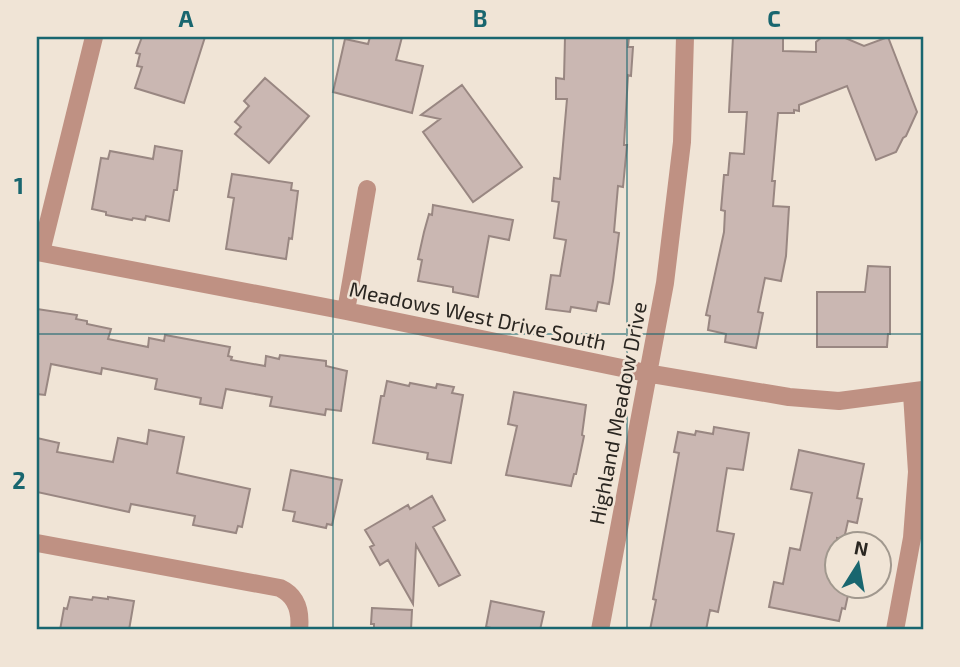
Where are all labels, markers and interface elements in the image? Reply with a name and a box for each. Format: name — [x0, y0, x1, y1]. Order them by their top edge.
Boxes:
text: A — [178, 4, 194, 32]
text: B — [473, 4, 487, 32]
text: C — [767, 4, 781, 32]
text: 1 — [14, 171, 24, 199]
street label: Meadows West Drive South — [347, 276, 609, 354]
street label: Highland Meadow Drive — [583, 299, 651, 527]
text: 2 — [12, 466, 26, 494]
north arrow — [824, 530, 894, 600]
text: N — [852, 535, 870, 560]

